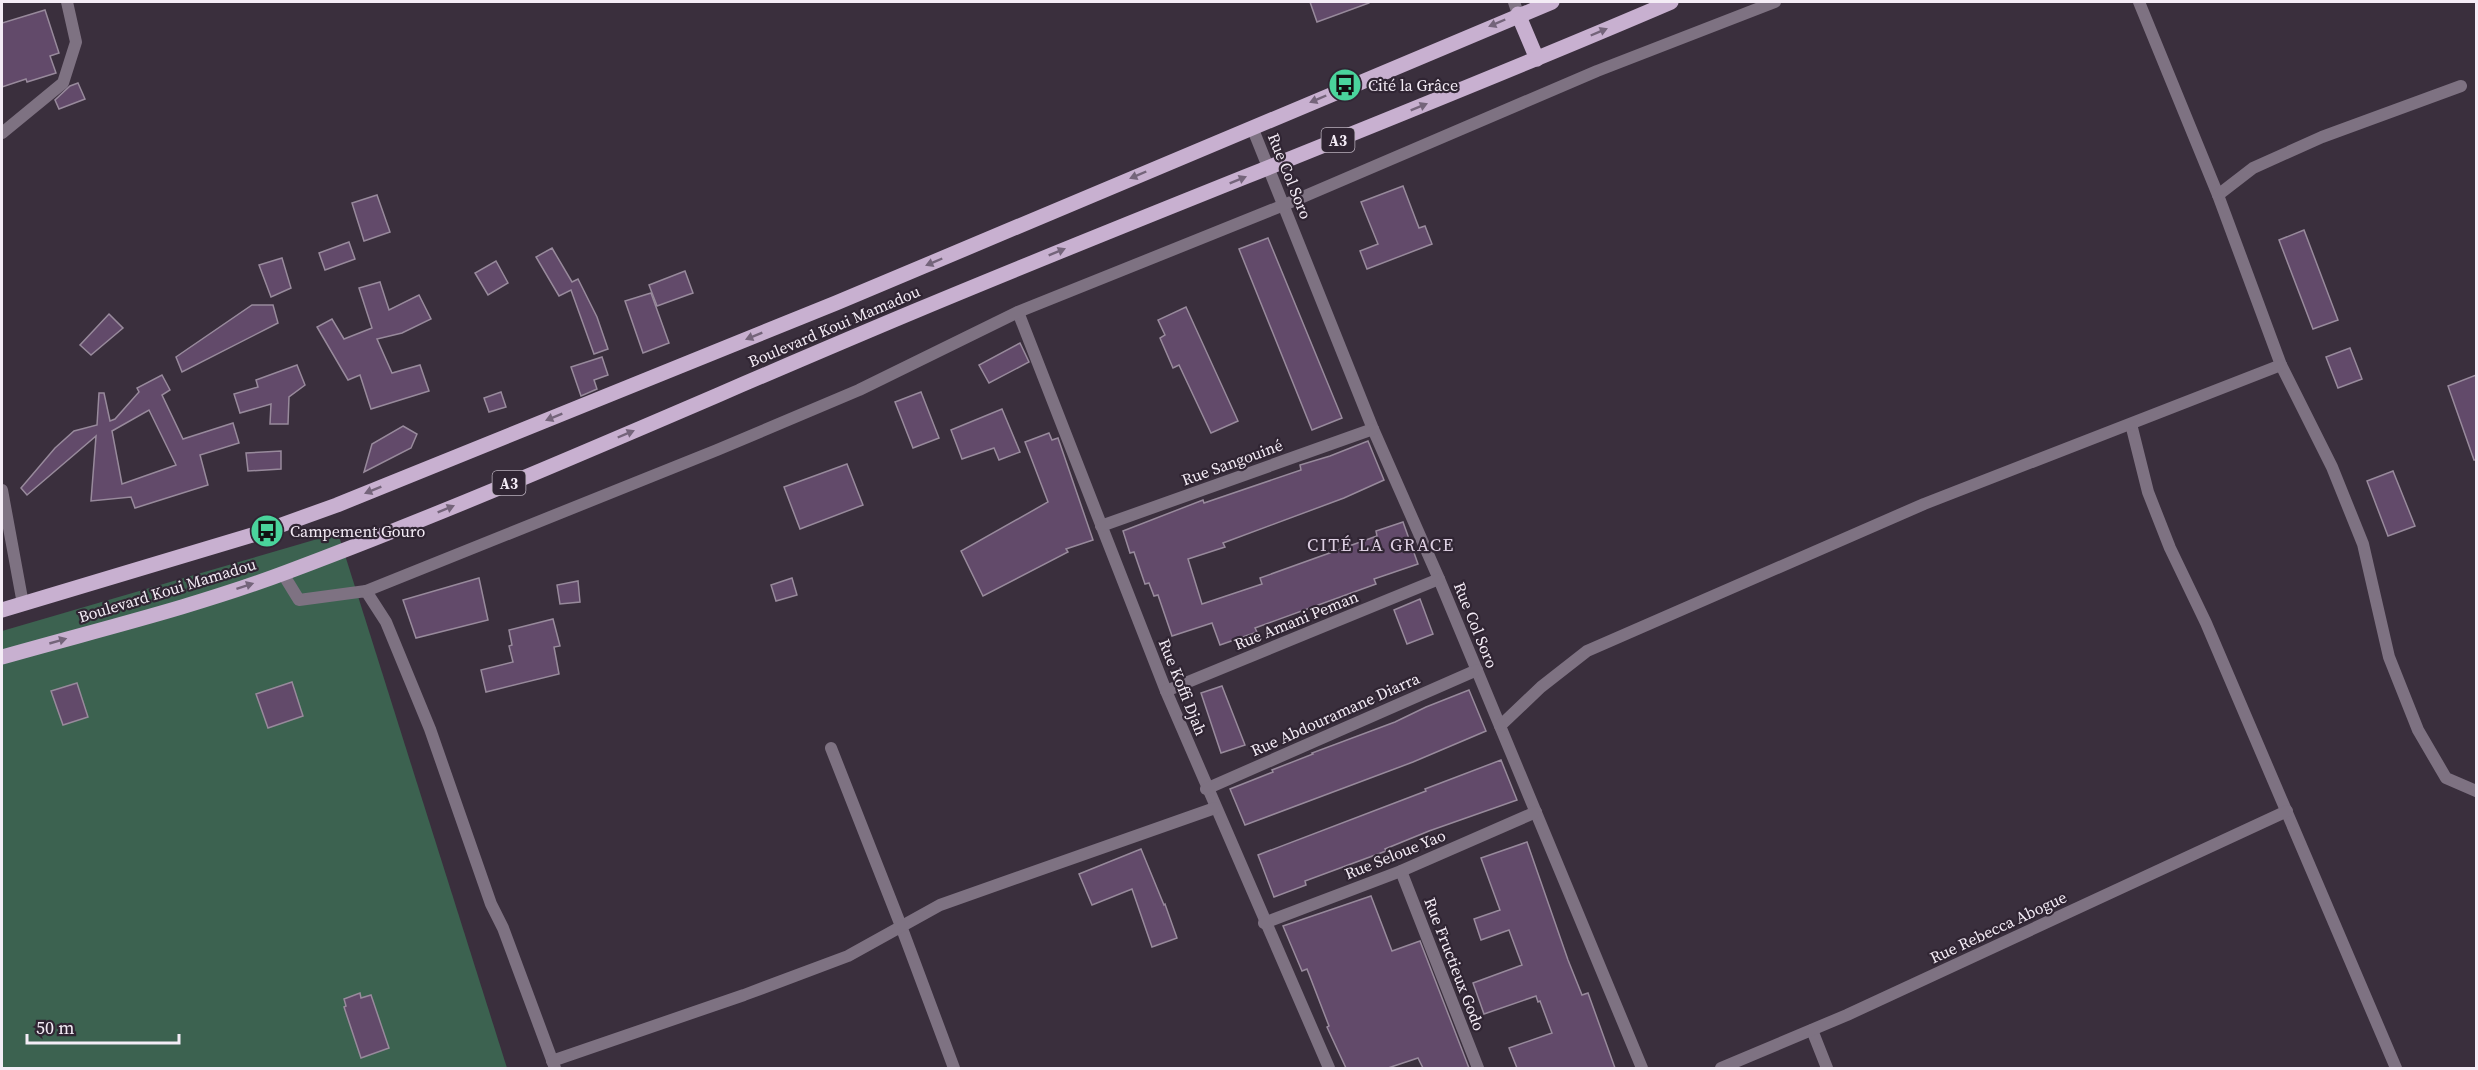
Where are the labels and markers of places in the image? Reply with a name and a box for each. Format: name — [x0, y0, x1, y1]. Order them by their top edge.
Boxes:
bus stop icon: Cité la Grâce — [1327, 67, 1363, 103]
place label: Cité la Grâce — [1368, 74, 1458, 96]
bus stop icon: Campement Gouro — [249, 513, 285, 549]
place label: Campement Gouro — [290, 520, 425, 542]

